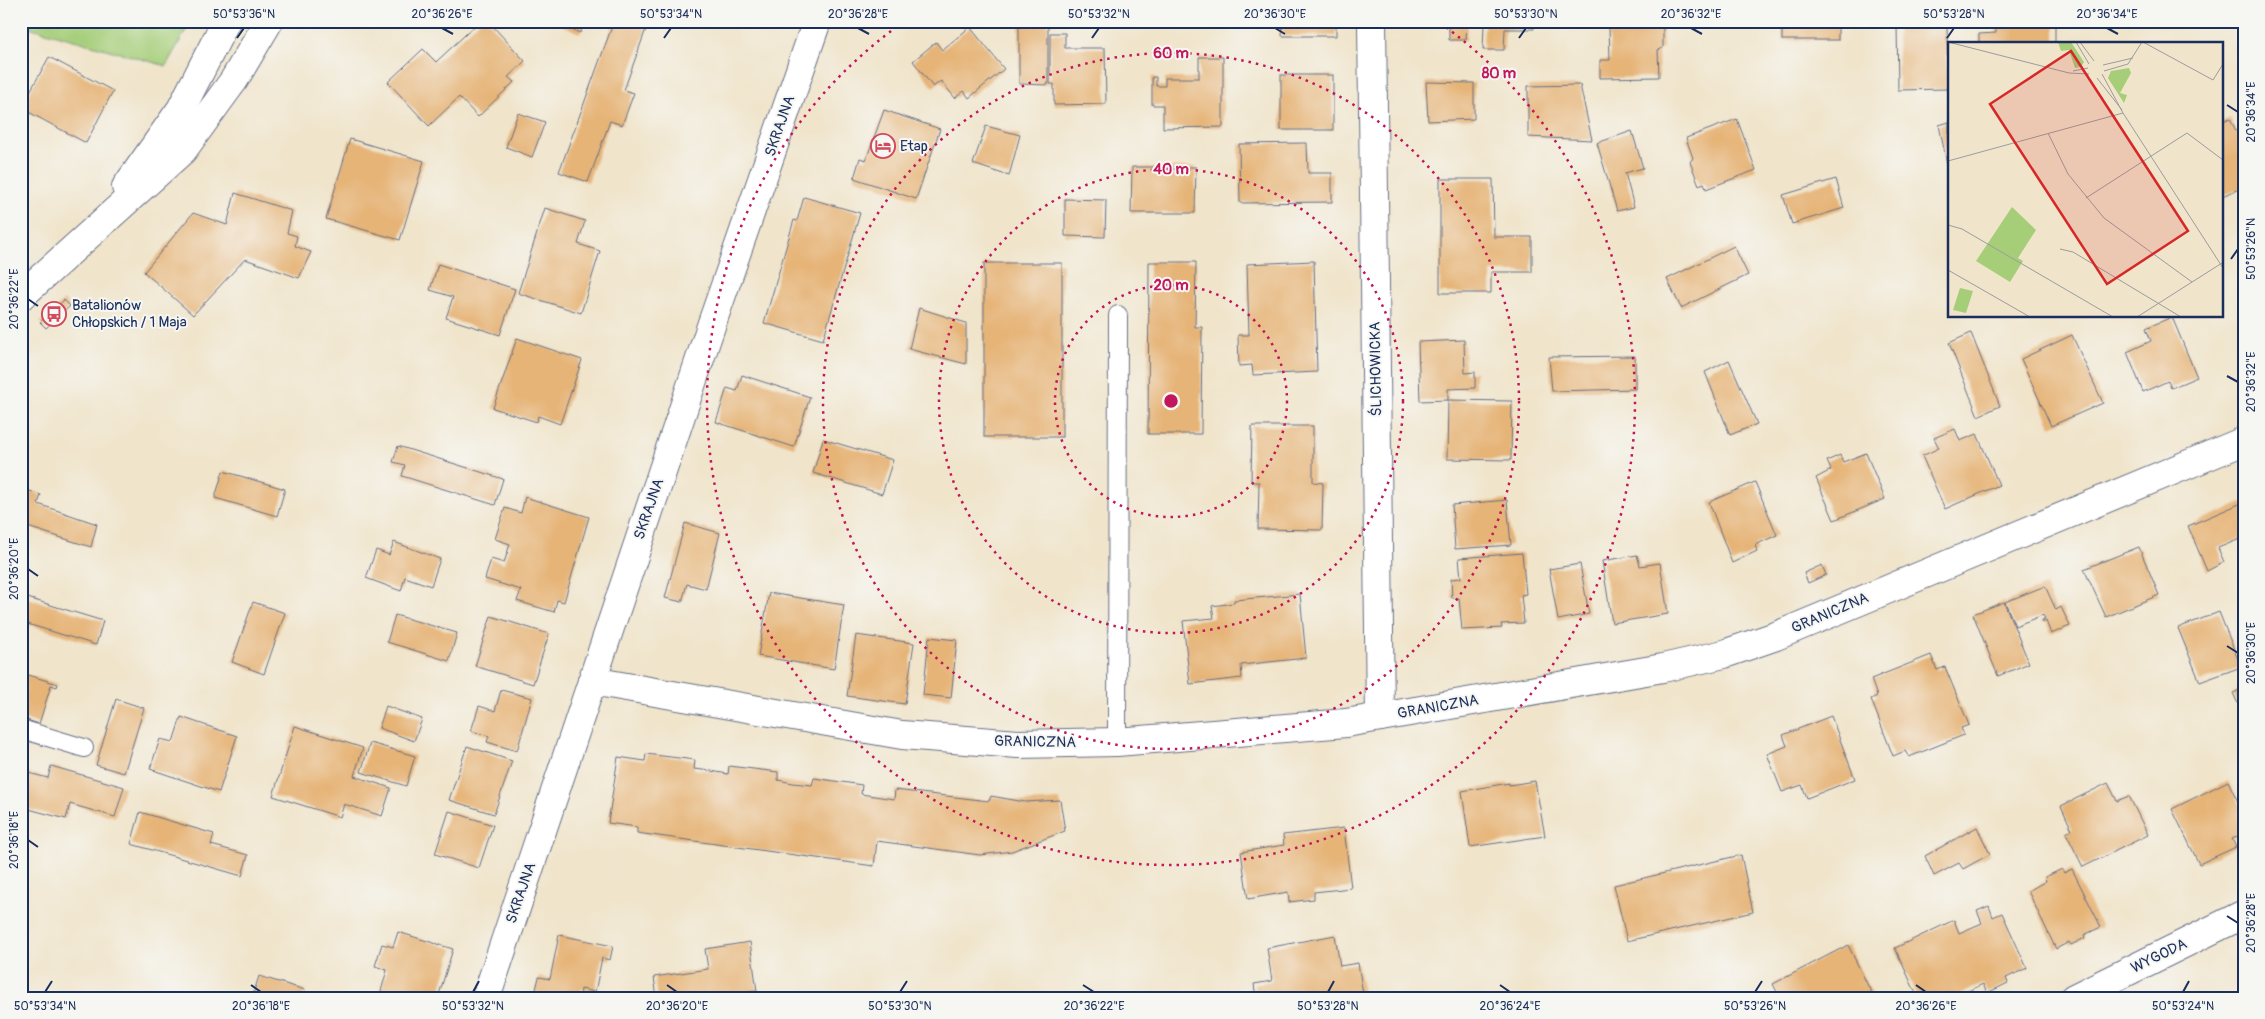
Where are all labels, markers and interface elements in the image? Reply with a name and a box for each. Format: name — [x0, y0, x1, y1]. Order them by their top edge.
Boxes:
text: 50°53'36"N — [213, 7, 275, 22]
text: 20°36'26"E — [411, 7, 473, 22]
text: 50°53'34"N — [640, 7, 702, 22]
text: 20°36'28"E — [828, 7, 888, 22]
text: 50°53'32"N — [1068, 7, 1130, 22]
text: 20°36'30"E — [1244, 7, 1306, 22]
text: 50°53'30"N — [1494, 7, 1558, 22]
text: 20°36'32"E — [1661, 7, 1721, 22]
text: 50°53'28"N — [1923, 7, 1985, 22]
text: 20°36'34"E — [2077, 7, 2138, 22]
inset map — [1948, 42, 2222, 318]
text: 60 m — [1153, 44, 1189, 63]
text: 80 m — [1482, 64, 1516, 83]
text: 20°36'34"E — [2244, 82, 2259, 143]
street label: SKRAJNA — [761, 93, 799, 159]
hotel icon: Etap — [870, 133, 896, 159]
place label: Etap — [900, 137, 928, 156]
text: 40 m — [1153, 160, 1189, 179]
text: 50°53'26"N — [2244, 218, 2259, 280]
text: 20°36'22"E — [7, 269, 22, 329]
text: 20 m — [1153, 276, 1189, 295]
place label: Batalionów Chłopskich / 1 Maja — [72, 296, 187, 332]
bus stop icon: Batalionów Chłopskich / 1 Maja — [41, 301, 67, 327]
street label: ŚLICHOWICKA — [1366, 321, 1386, 417]
text: 20°36'32"E — [2244, 352, 2259, 412]
centre of rings — [1162, 392, 1180, 410]
street label: SKRAJNA — [630, 476, 668, 542]
text: 20°36'20"E — [7, 538, 22, 600]
street label: GRANICZNA — [1788, 588, 1872, 638]
text: 20°36'30"E — [2244, 622, 2259, 684]
street label: GRANICZNA — [1396, 690, 1480, 723]
street label: GRANICZNA — [994, 732, 1076, 752]
text: 20°36'18"E — [7, 811, 22, 869]
street label: SKRAJNA — [502, 860, 540, 926]
text: 20°36'28"E — [2244, 893, 2259, 953]
street label: WYGODA — [2128, 934, 2190, 978]
text: 50°53'34"N — [14, 999, 76, 1014]
text: 20°36'18"E — [232, 999, 290, 1014]
text: 50°53'32"N — [442, 999, 504, 1014]
text: 20°36'20"E — [646, 999, 708, 1014]
text: 50°53'30"N — [868, 999, 932, 1014]
text: 20°36'22"E — [1064, 999, 1124, 1014]
text: 50°53'28"N — [1297, 999, 1359, 1014]
text: 20°36'24"E — [1480, 999, 1541, 1014]
text: 50°53'26"N — [1724, 999, 1786, 1014]
text: 20°36'26"E — [1895, 999, 1957, 1014]
text: 50°53'24"N — [2152, 999, 2214, 1014]

